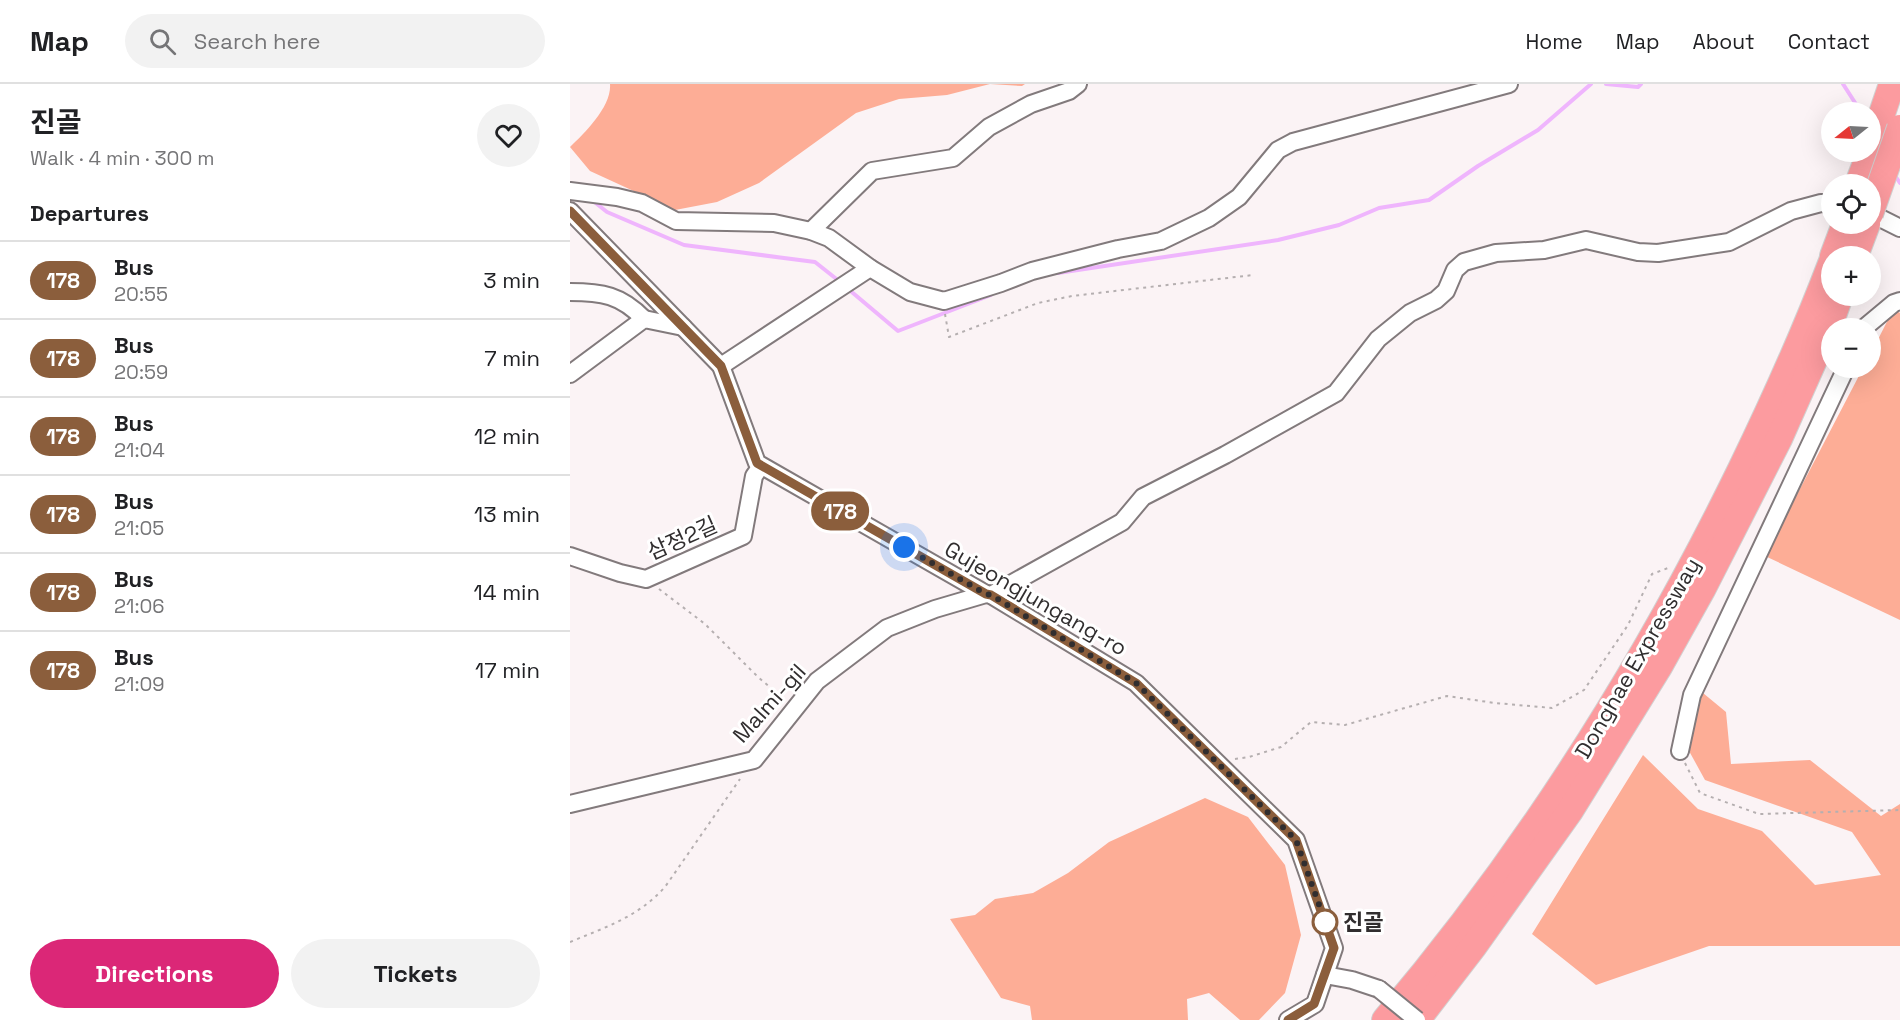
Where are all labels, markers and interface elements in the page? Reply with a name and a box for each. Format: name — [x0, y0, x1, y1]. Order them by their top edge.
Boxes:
search box — [125, 14, 545, 68]
text: Map — [30, 23, 89, 59]
icon: search — [146, 25, 179, 58]
text: Search here — [194, 27, 321, 55]
text: Home — [1525, 28, 1583, 55]
text: Map — [1616, 28, 1660, 55]
text: About — [1693, 28, 1755, 55]
text: Contact — [1788, 28, 1870, 55]
north arrow — [1821, 102, 1881, 162]
map controls — [1821, 102, 1881, 378]
text: 진골 — [30, 104, 82, 140]
button: heart — [477, 104, 540, 167]
text: Walk · 4 min · 300 m — [30, 145, 215, 171]
button: locate — [1821, 174, 1881, 234]
text: Departures — [30, 199, 149, 227]
button: + — [1821, 246, 1881, 306]
text: Bus — [114, 253, 154, 281]
text: 3 min — [483, 266, 540, 294]
text: 178 — [46, 267, 80, 294]
text: 20:55 — [114, 281, 168, 307]
button: − — [1821, 318, 1881, 378]
text: Bus — [114, 331, 154, 359]
text: 7 min — [484, 344, 540, 372]
text: 178 — [46, 345, 80, 372]
text: 20:59 — [114, 359, 168, 385]
text: Bus — [114, 409, 154, 437]
text: 12 min — [474, 422, 540, 450]
text: 178 — [46, 423, 80, 450]
text: 21:04 — [114, 437, 165, 463]
text: Bus — [114, 487, 154, 515]
line badge: 178 — [806, 492, 874, 530]
text: 178 — [823, 498, 857, 525]
text: 13 min — [474, 500, 540, 528]
text: 178 — [46, 501, 80, 528]
street label: 삼정2길 — [643, 510, 721, 566]
text: 21:05 — [114, 515, 164, 541]
your location — [889, 532, 919, 562]
street label: Gujeongjungang-ro — [940, 534, 1132, 662]
street label: Donghae Expressway — [1568, 553, 1706, 763]
text: Bus — [114, 565, 154, 593]
text: 14 min — [474, 578, 540, 606]
text: 178 — [46, 579, 80, 606]
text: 21:06 — [114, 593, 165, 619]
text: Bus — [114, 643, 154, 671]
text: 17 min — [475, 656, 540, 684]
text: 178 — [46, 657, 80, 684]
street label: Malmi-gil — [726, 658, 812, 748]
text: 21:09 — [114, 671, 165, 697]
place label: 진골 — [1343, 908, 1383, 936]
marker: 진골 — [1312, 909, 1338, 935]
button: Directions — [30, 939, 279, 1008]
button: Tickets — [291, 939, 540, 1008]

